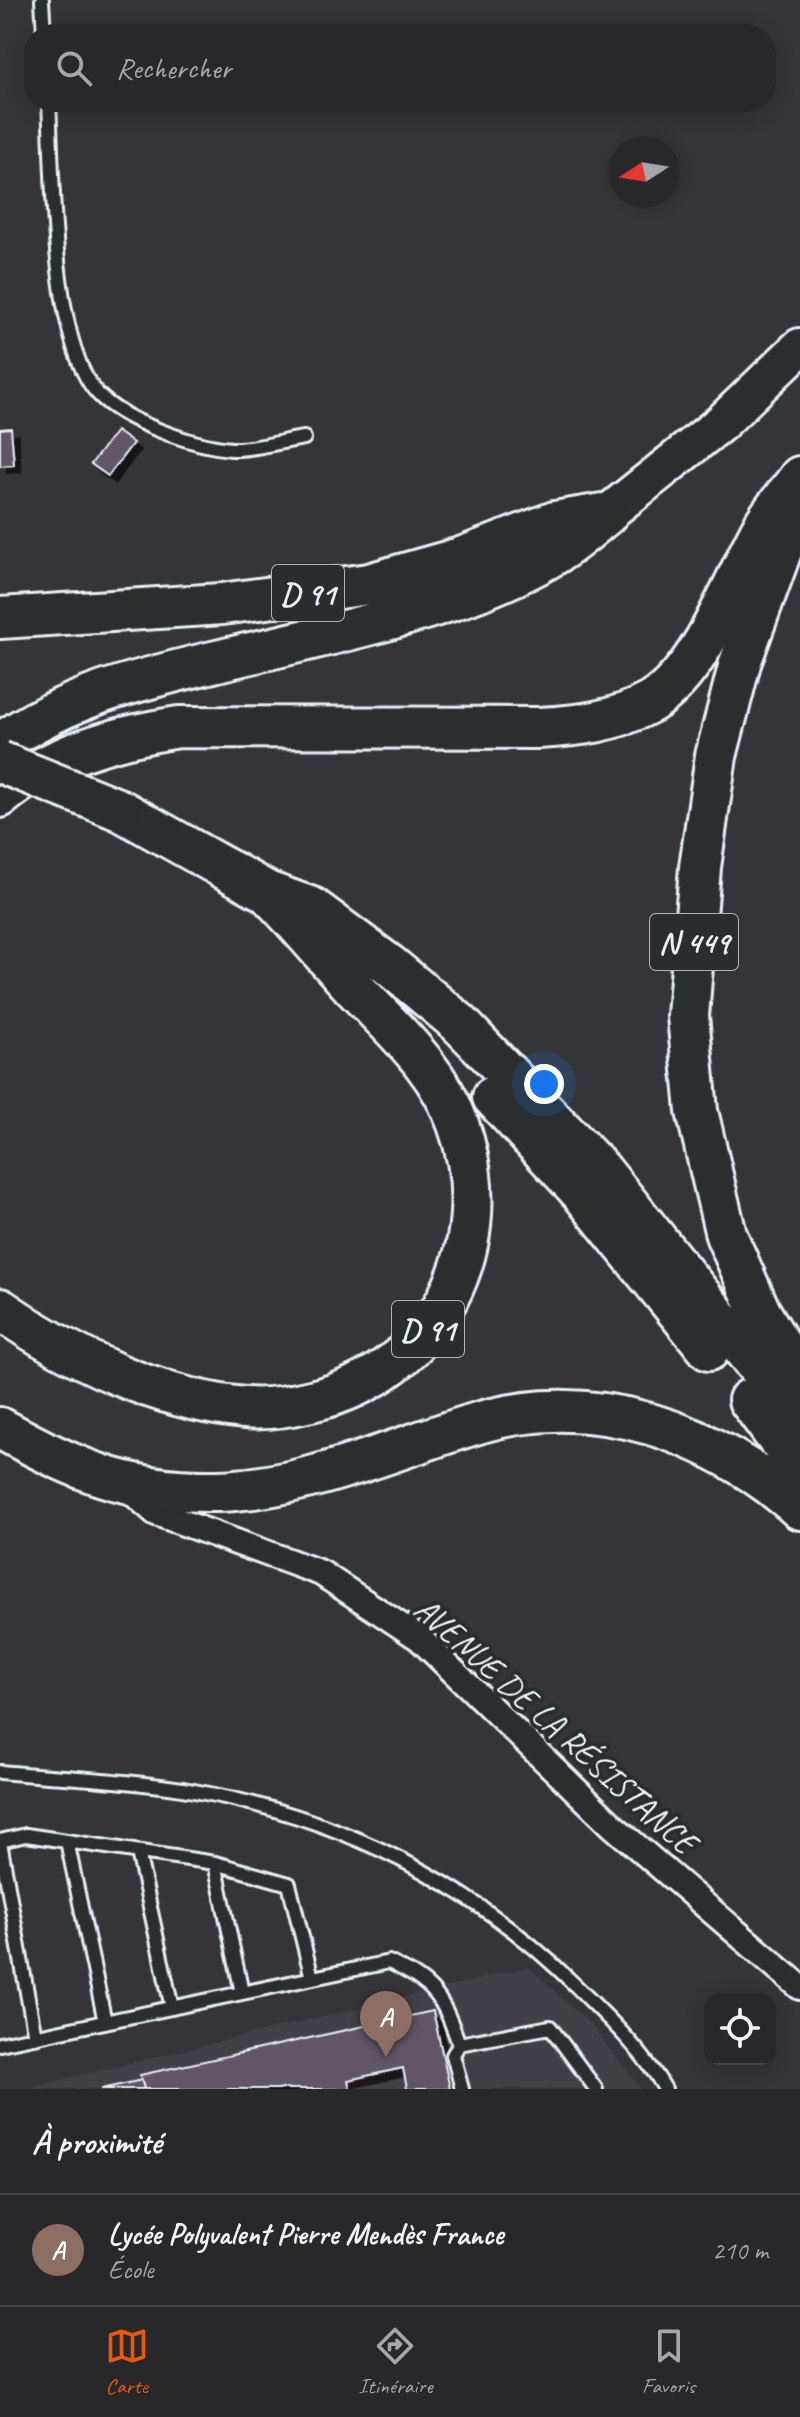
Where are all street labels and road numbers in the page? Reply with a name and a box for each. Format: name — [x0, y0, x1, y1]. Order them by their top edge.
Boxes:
road number: D 91 — [272, 565, 344, 621]
road number: N 449 — [650, 914, 738, 970]
road number: D 91 — [392, 1301, 464, 1357]
street label: AVENUE DE LA RÉSISTANCE — [406, 1587, 709, 1866]

